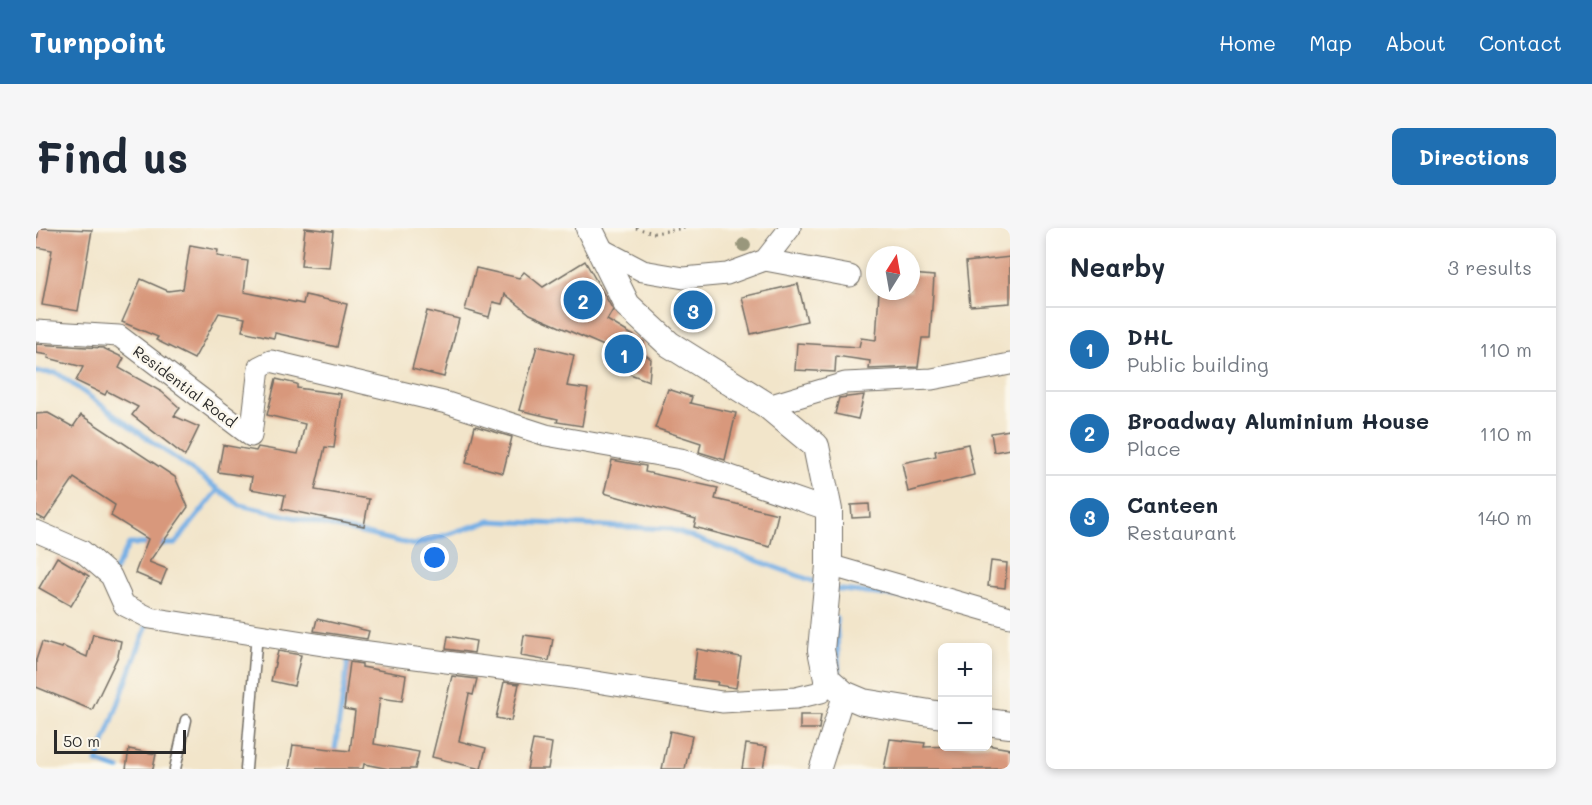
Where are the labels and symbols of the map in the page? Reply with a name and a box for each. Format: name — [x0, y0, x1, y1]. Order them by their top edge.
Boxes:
north arrow — [866, 246, 920, 300]
pin: 2 — [564, 278, 602, 322]
pin: 3 — [674, 288, 712, 332]
pin: 1 — [604, 332, 644, 376]
street label: Residential Road — [129, 341, 241, 431]
your location — [420, 543, 449, 572]
scale bar — [54, 727, 186, 754]

